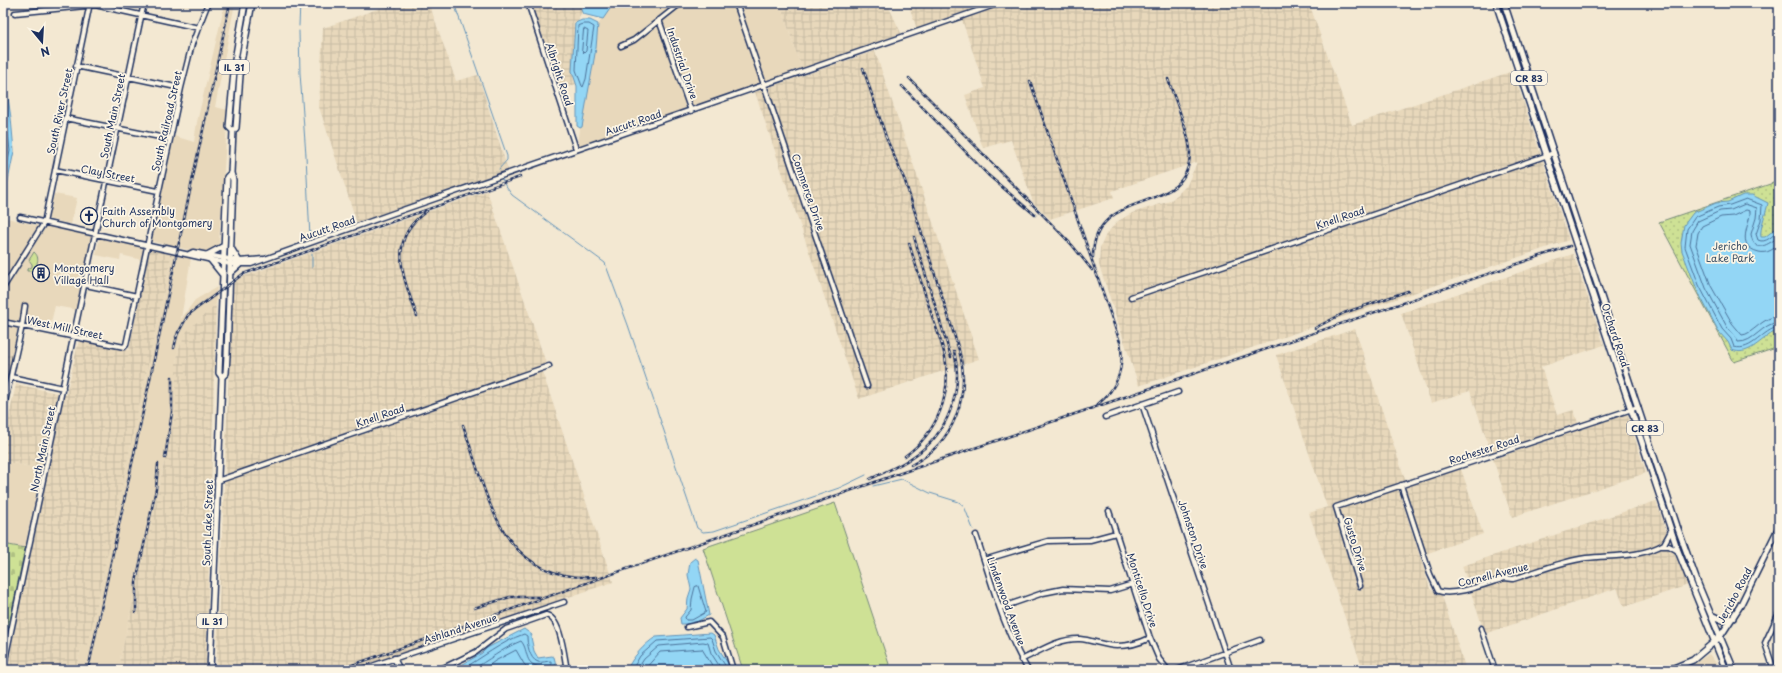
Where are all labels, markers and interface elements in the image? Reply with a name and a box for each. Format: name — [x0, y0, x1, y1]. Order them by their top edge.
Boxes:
north arrow — [22, 22, 62, 62]
street label: Industrial Drive — [664, 25, 702, 101]
street label: Albright Road — [543, 40, 577, 108]
text: N — [38, 43, 52, 62]
road number: IL 31 — [219, 60, 249, 74]
street label: South River Street — [43, 67, 75, 155]
street label: South Railroad Street — [147, 69, 185, 173]
road number: CR 83 — [1511, 71, 1547, 85]
street label: South Main Street — [96, 72, 128, 160]
street label: Aucutt Road — [603, 105, 664, 139]
street label: Commerce Drive — [789, 151, 829, 233]
street label: Clay Street — [80, 160, 136, 186]
street label: Knell Road — [1314, 202, 1367, 232]
place label: Faith Assembly Church of Montgomery — [102, 203, 213, 230]
church icon: Faith Assembly Church of Montgomery — [79, 206, 99, 226]
street label: Aucutt Road — [297, 211, 358, 245]
park label: Jericho Lake Park — [1706, 238, 1754, 265]
place label: Montgomery Village Hall — [54, 260, 115, 287]
building icon: Montgomery Village Hall — [31, 263, 51, 283]
street label: Orchard Road — [1599, 301, 1633, 369]
street label: West Mill Street — [26, 312, 104, 342]
street label: Knell Road — [354, 400, 407, 430]
street label: North Main Street — [26, 405, 58, 493]
road number: CR 83 — [1627, 421, 1663, 435]
street label: Rochester Road — [1447, 431, 1521, 467]
street label: South Lake Street — [198, 480, 216, 566]
street label: Johnston Drive — [1175, 497, 1213, 571]
street label: Gusto Drive — [1341, 515, 1371, 573]
street label: Monticello Drive — [1124, 551, 1162, 629]
street label: Lindenwood Avenue — [984, 555, 1030, 648]
street label: Cornell Avenue — [1456, 558, 1530, 590]
street label: Jericho Road — [1713, 564, 1755, 626]
street label: Ashland Avenue — [421, 609, 499, 647]
road number: IL 31 — [197, 614, 227, 628]

